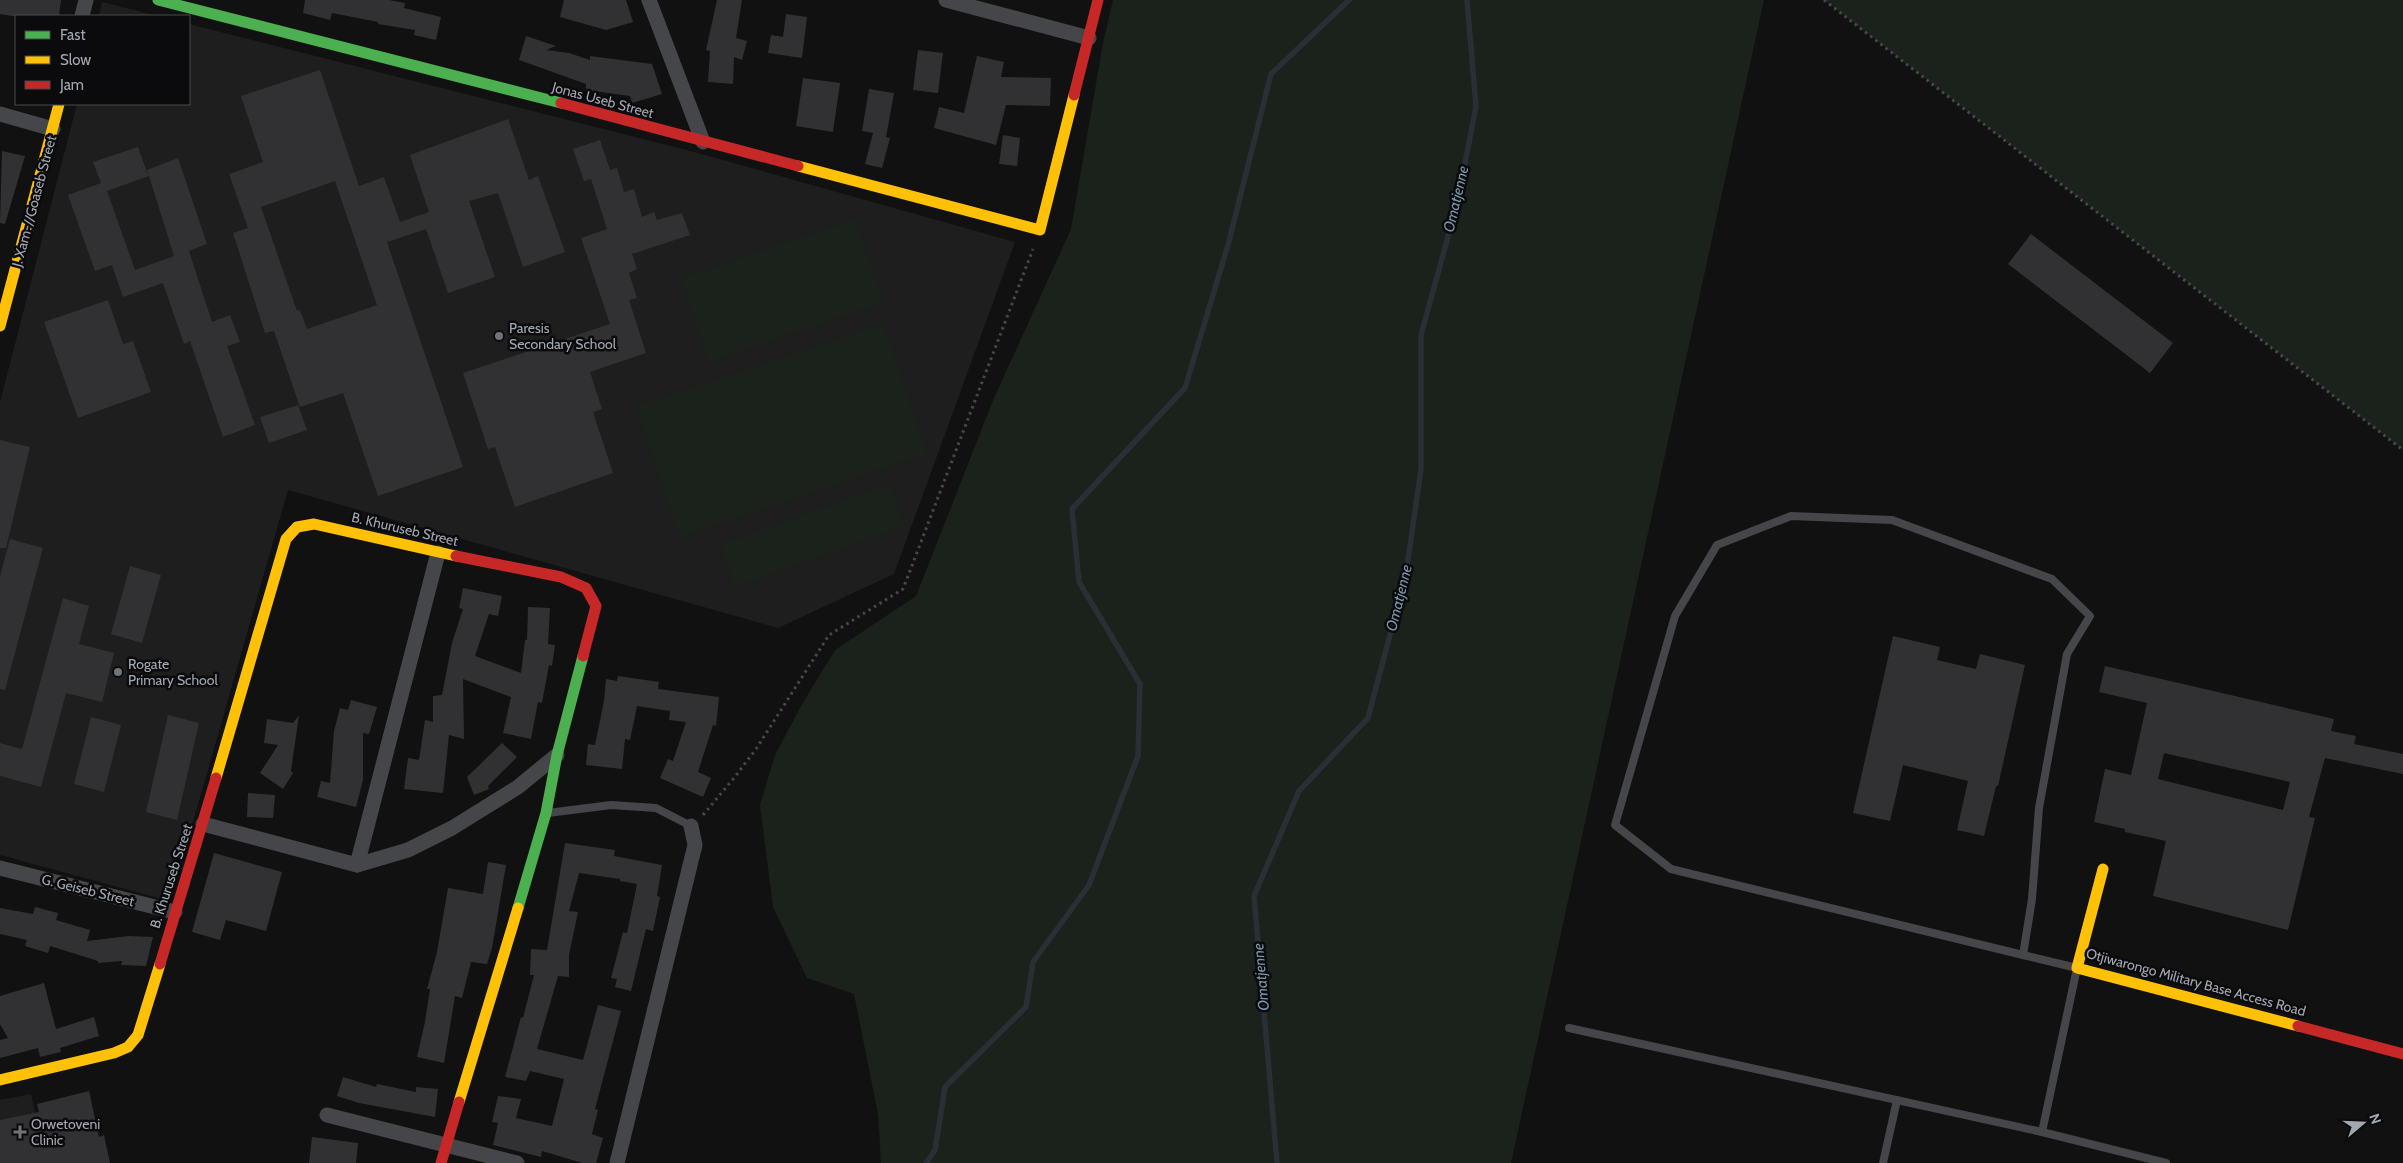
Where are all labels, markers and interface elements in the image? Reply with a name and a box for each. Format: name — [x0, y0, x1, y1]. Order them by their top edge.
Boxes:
legend — [15, 15, 190, 105]
text: Fast — [60, 26, 85, 44]
text: Slow — [60, 51, 91, 69]
text: Jam — [59, 76, 84, 94]
street label: Jonas Useb Street — [549, 78, 656, 122]
street label: J. Xam-//Goaseb Street — [8, 133, 60, 270]
water label: Omatjenne — [1440, 164, 1472, 234]
place label: Paresis Secondary School — [509, 319, 617, 353]
marker: Paresis Secondary School — [493, 330, 505, 342]
street label: B. Khuruseb Street — [350, 508, 460, 550]
water label: Omatjenne — [1382, 563, 1416, 633]
place label: Rogate Primary School — [128, 655, 218, 689]
marker: Rogate Primary School — [112, 666, 124, 678]
street label: B. Khuruseb Street — [146, 821, 196, 931]
street label: G. Geiseb Street — [40, 870, 136, 910]
water label: Omatjenne — [1249, 942, 1273, 1011]
street label: Otjiwarongo Military Base Access Road — [2084, 944, 2308, 1020]
north arrow — [2338, 1098, 2388, 1148]
text: N — [2365, 1111, 2385, 1126]
place label: Orwetoveni Clinic — [31, 1115, 100, 1149]
marker: Orwetoveni Clinic — [13, 1125, 27, 1139]

